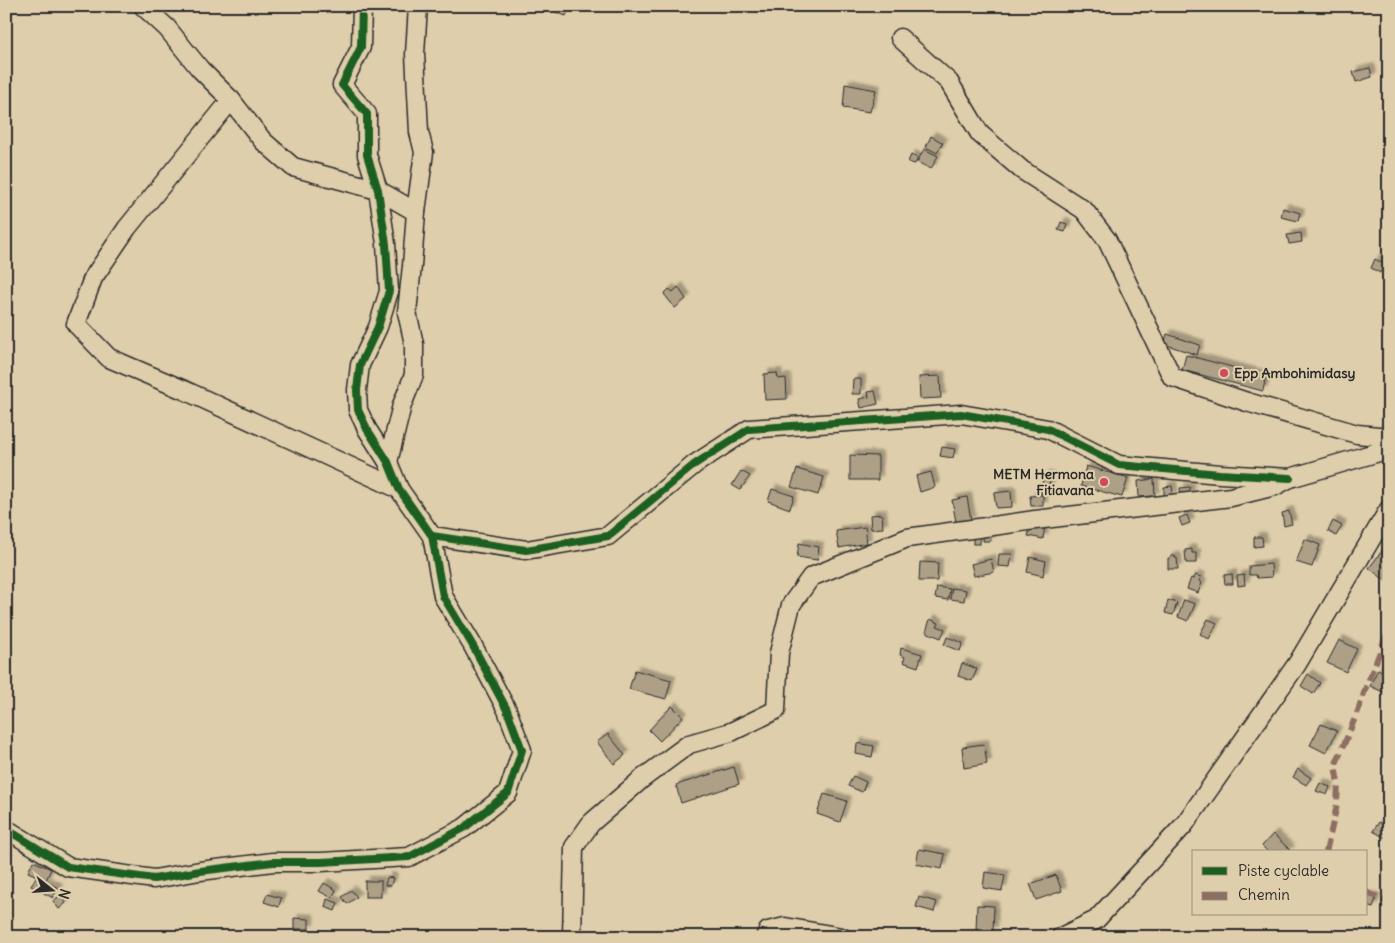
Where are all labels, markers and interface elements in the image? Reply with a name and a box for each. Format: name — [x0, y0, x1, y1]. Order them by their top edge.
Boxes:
place label: Epp Ambohimidasy — [1234, 364, 1356, 382]
marker: Epp Ambohimidasy — [1218, 367, 1230, 379]
place label: METM Hermona Fitiavana — [993, 465, 1094, 499]
marker: METM Hermona Fitiavana — [1098, 476, 1110, 488]
legend — [1192, 850, 1368, 916]
text: Piste cyclable — [1238, 861, 1329, 880]
north arrow — [28, 866, 78, 916]
text: Chemin — [1238, 885, 1290, 904]
text: N — [54, 887, 74, 901]

